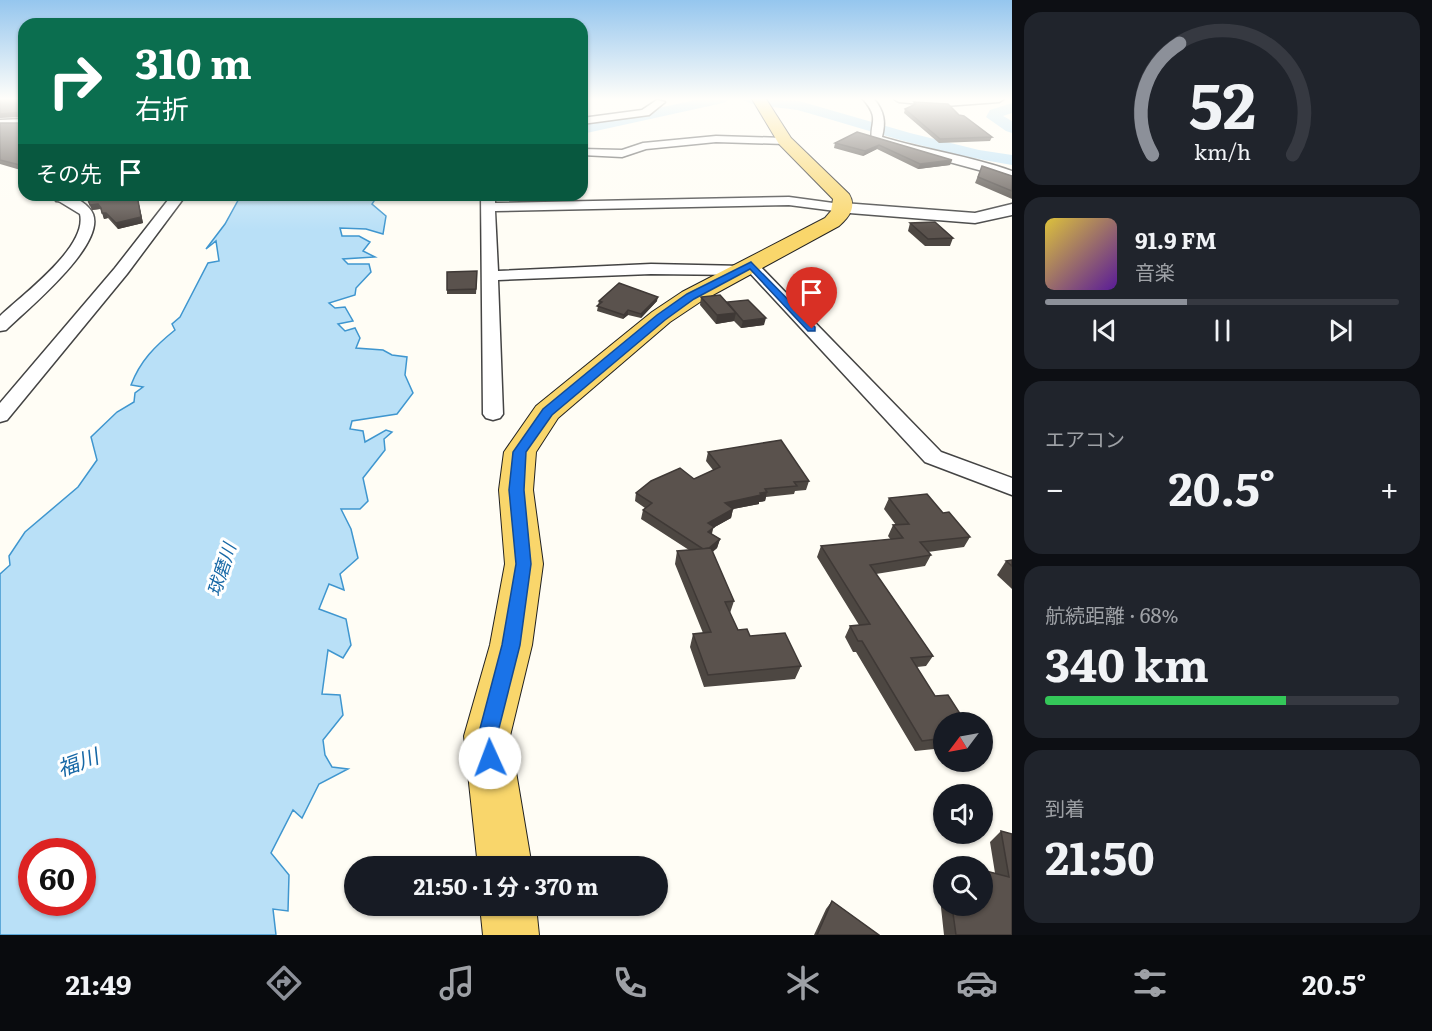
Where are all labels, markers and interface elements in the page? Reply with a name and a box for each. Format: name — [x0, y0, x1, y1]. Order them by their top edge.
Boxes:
text: 310 m — [135, 30, 252, 92]
icon: right — [36, 42, 114, 120]
text: 52 — [1189, 56, 1255, 148]
text: 右折 — [135, 87, 189, 127]
text: km/h — [1193, 136, 1251, 168]
text: その先 — [36, 156, 102, 189]
icon: arrive — [114, 156, 147, 189]
text: 91.9 FM — [1135, 223, 1217, 256]
text: 音楽 — [1135, 256, 1175, 286]
pin — [786, 267, 837, 329]
icon: arrive — [795, 276, 828, 309]
icon: previous — [1088, 314, 1121, 347]
icon: pause — [1206, 314, 1239, 347]
icon: next — [1324, 314, 1357, 347]
text: エアコン — [1045, 423, 1125, 453]
text: 20.5° — [1168, 453, 1276, 520]
text: − — [1045, 462, 1064, 511]
text: + — [1380, 462, 1399, 511]
water label: 球磨川 — [199, 538, 242, 599]
text: 航続距離 · 68% — [1045, 599, 1178, 629]
text: 340 km — [1045, 629, 1209, 696]
north arrow — [933, 712, 993, 772]
map controls — [933, 712, 993, 916]
position arrow — [458, 726, 522, 790]
water label: 福川 — [52, 738, 104, 782]
button: sound — [933, 784, 993, 844]
text: 到着 — [1045, 792, 1085, 822]
text: 21:50 — [1045, 822, 1155, 889]
speed limit sign: 60 — [18, 838, 96, 916]
button: search — [933, 856, 993, 916]
text: 21:50 · 1 分 · 370 m — [414, 869, 598, 902]
icon: directions — [263, 962, 305, 1004]
icon: music — [436, 962, 478, 1004]
icon: phone — [609, 962, 651, 1004]
icon: climate — [782, 962, 824, 1004]
icon: car — [956, 962, 998, 1004]
icon: filters — [1129, 962, 1171, 1004]
text: 21:49 — [66, 963, 132, 1003]
text: 20.5° — [1302, 963, 1366, 1003]

